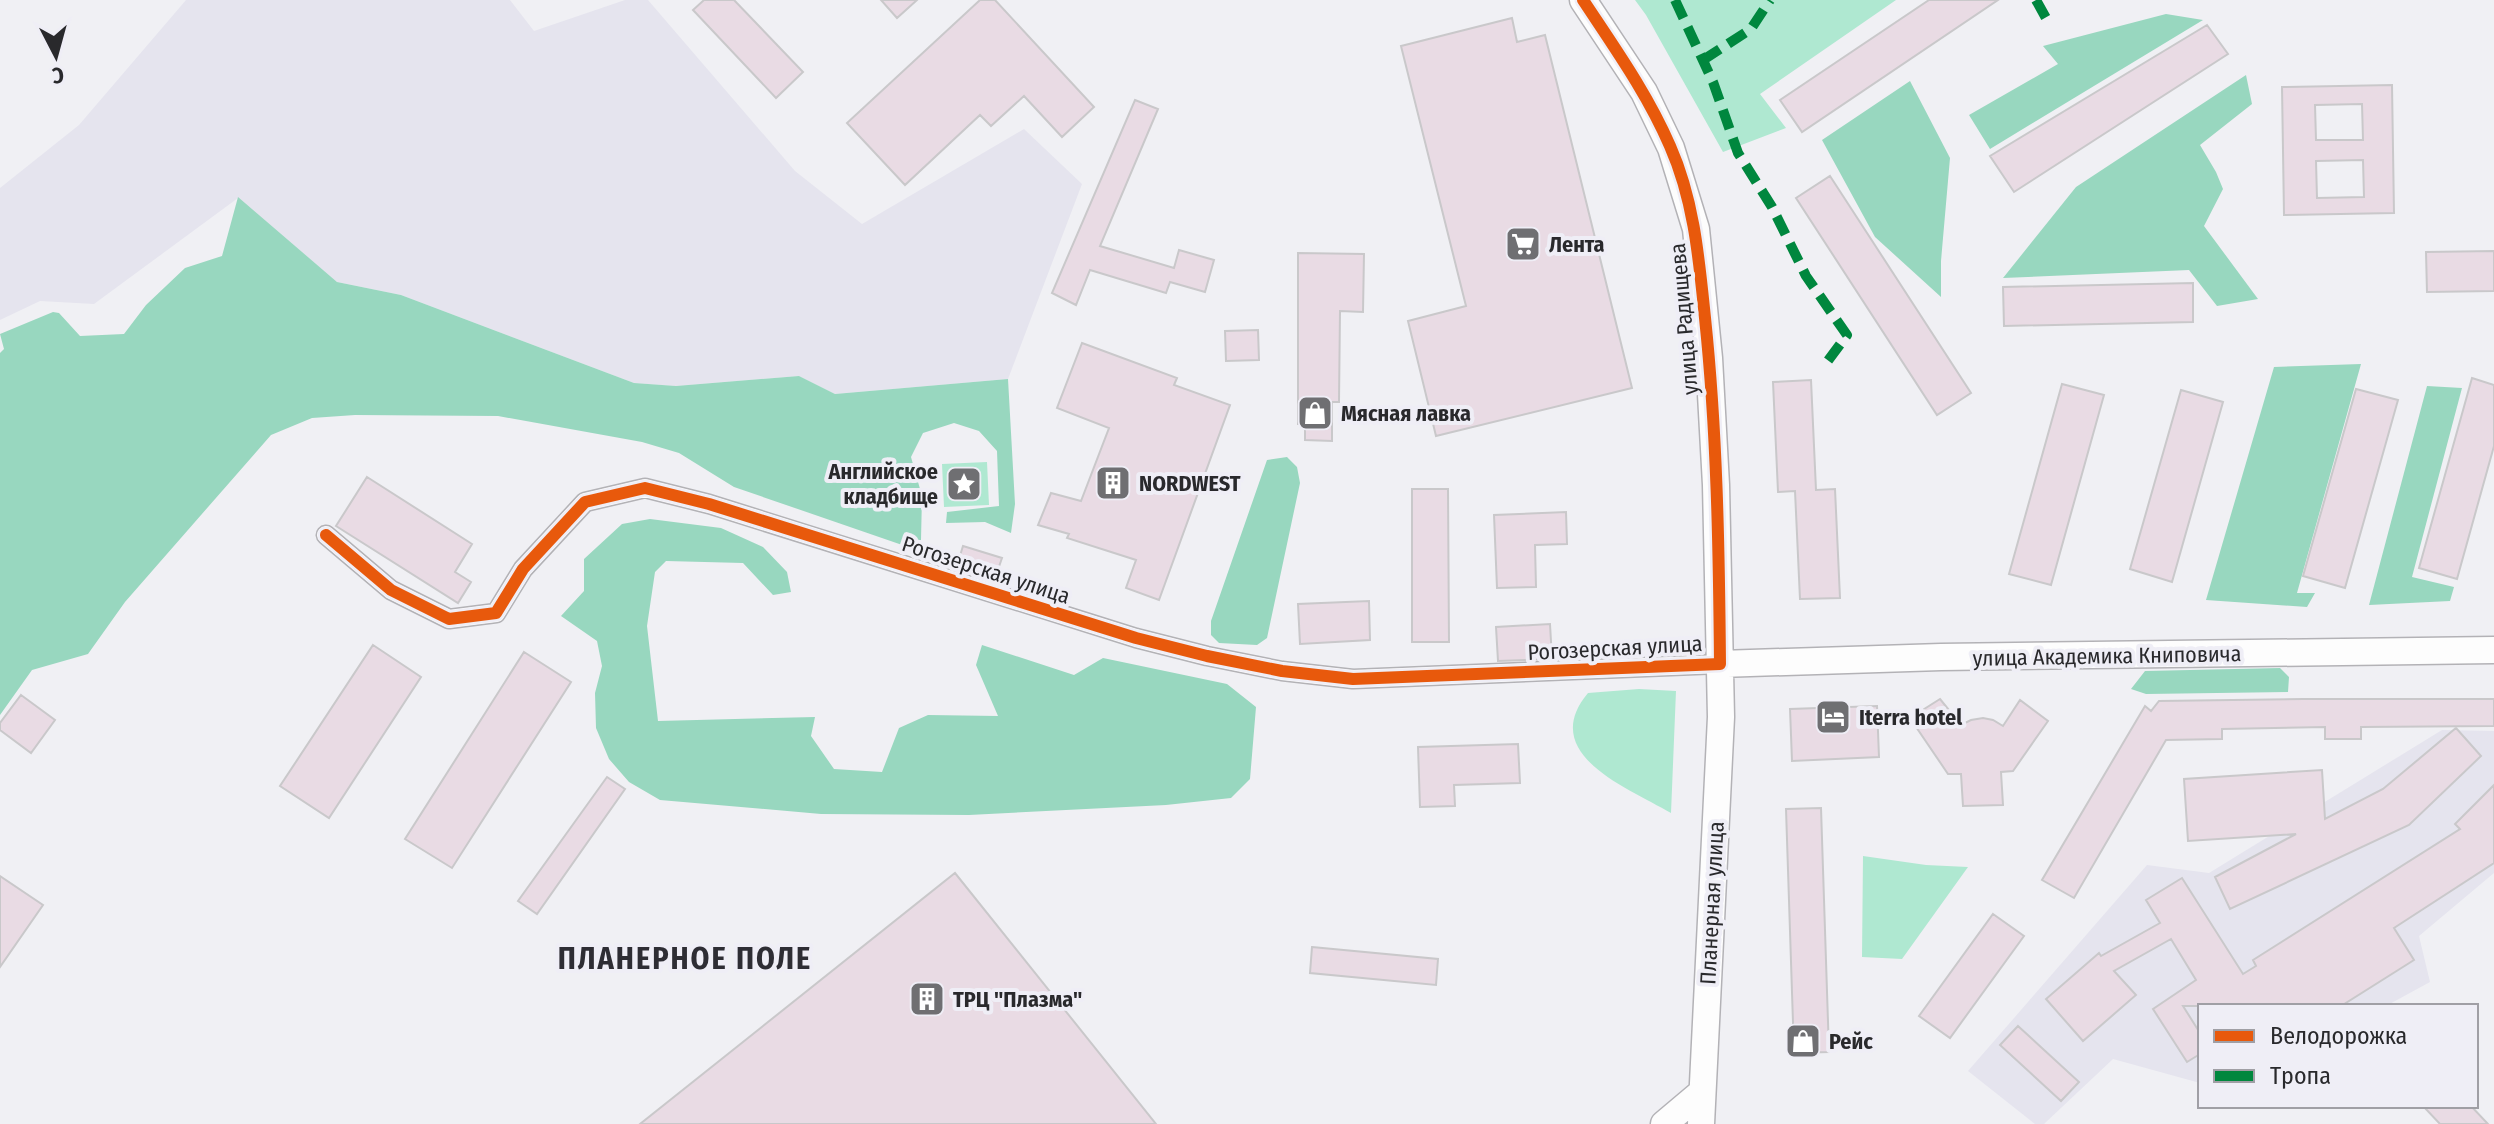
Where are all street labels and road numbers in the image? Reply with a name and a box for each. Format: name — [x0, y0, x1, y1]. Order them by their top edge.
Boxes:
street label: улица Радищева — [1664, 242, 1704, 396]
street label: Рогозерская улица — [899, 530, 1073, 610]
street label: Рогозерская улица — [1527, 630, 1703, 666]
street label: улица Академика Книповича — [1972, 640, 2242, 672]
street label: Планерная улица — [1694, 821, 1730, 985]

